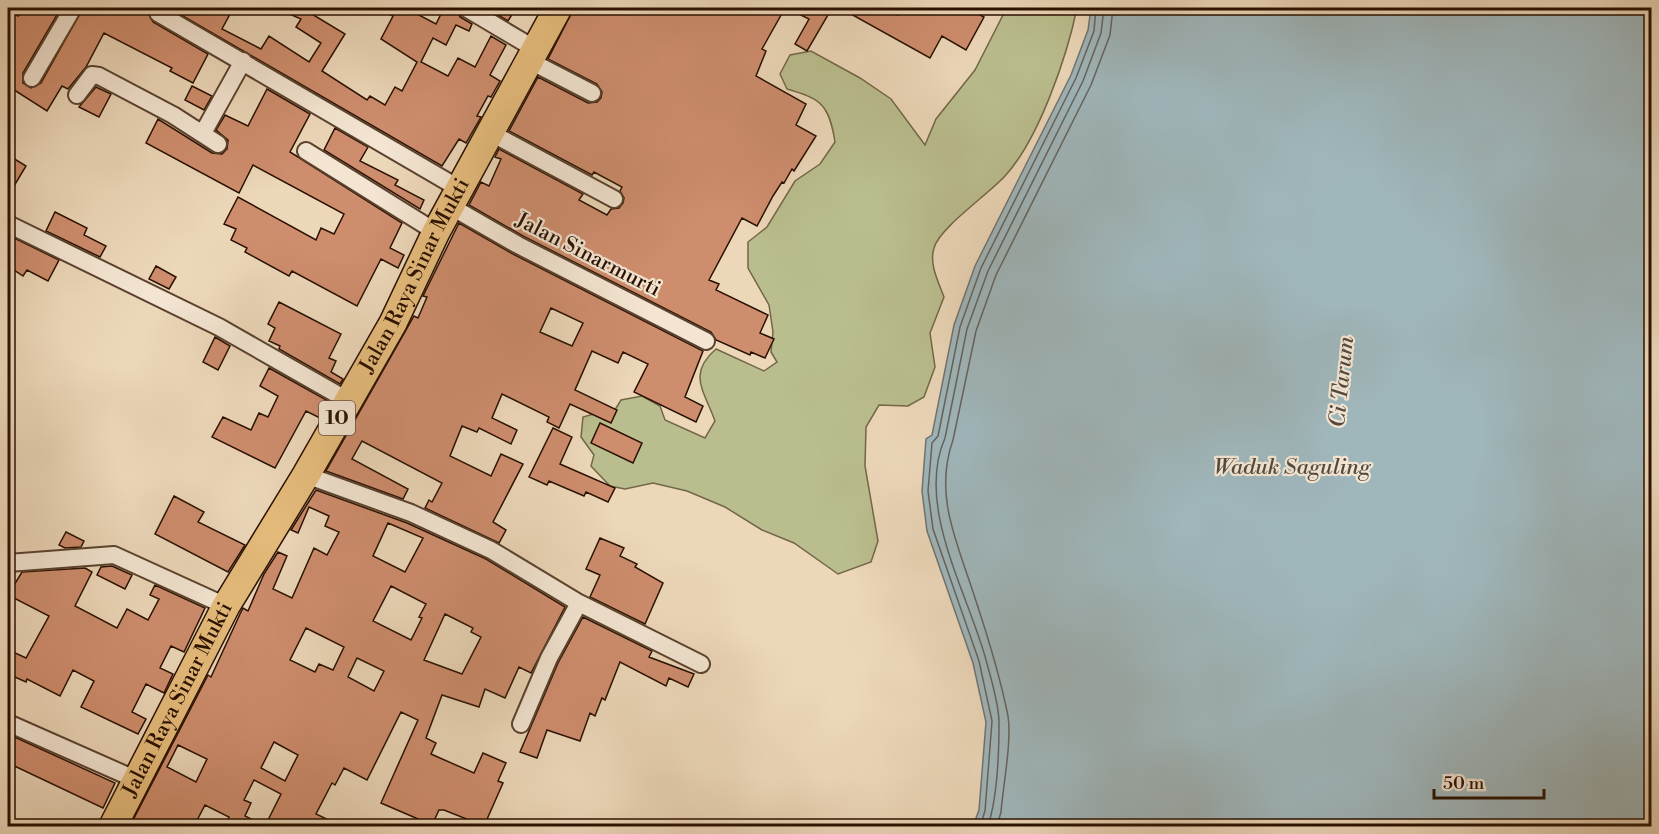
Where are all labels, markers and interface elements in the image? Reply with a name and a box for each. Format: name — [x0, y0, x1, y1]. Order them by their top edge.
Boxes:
street label: Jalan Raya Sinar Mukti — [354, 174, 476, 379]
street label: Jalan Sinarmurti — [510, 207, 665, 303]
water label: Ci Tarum — [1324, 335, 1360, 429]
road number: 10 — [319, 401, 355, 435]
water label: Waduk Saguling — [1214, 454, 1372, 481]
street label: Jalan Raya Sinar Mukti — [117, 598, 239, 802]
scale bar — [1434, 762, 1544, 800]
text: 50 m — [1443, 772, 1485, 795]

